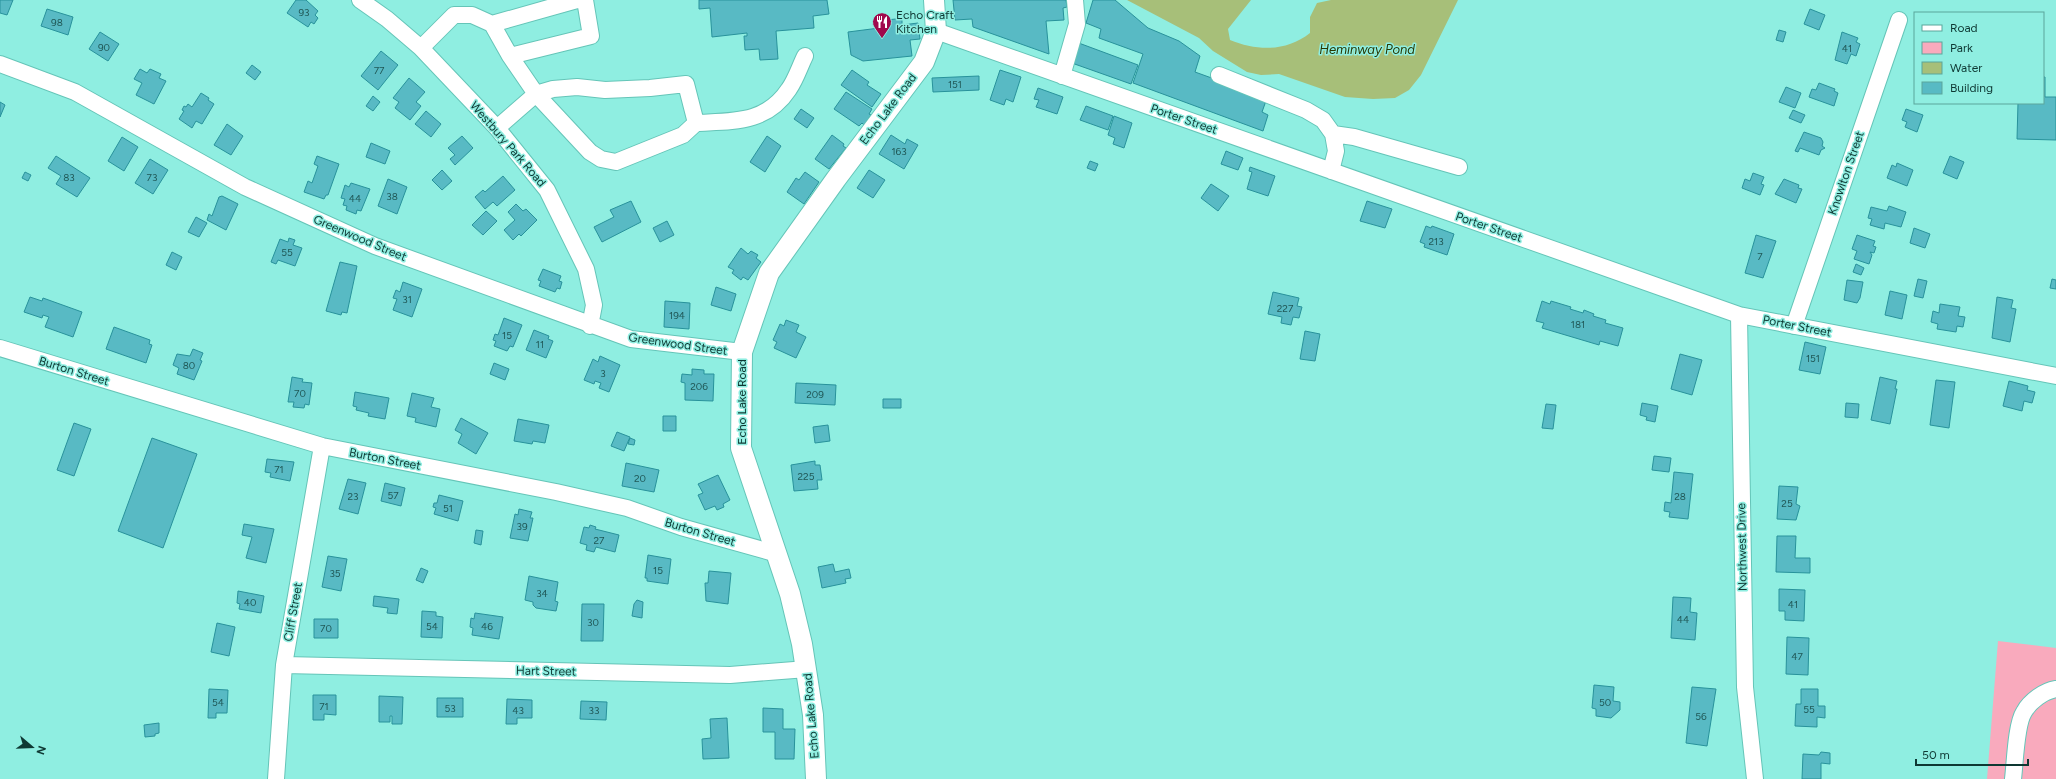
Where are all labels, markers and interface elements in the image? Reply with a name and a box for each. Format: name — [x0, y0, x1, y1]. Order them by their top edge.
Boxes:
house number: 93 — [298, 6, 310, 19]
place label: Echo Craft Kitchen — [896, 8, 954, 36]
restaurant icon: Echo Craft Kitchen — [871, 11, 893, 39]
legend — [1914, 12, 2044, 104]
house number: 98 — [51, 16, 63, 29]
text: Road — [1950, 21, 1978, 35]
house number: 90 — [98, 41, 110, 54]
text: Park — [1950, 41, 1973, 55]
water label: Heminway Pond — [1319, 42, 1415, 57]
house number: 41 — [1842, 42, 1852, 55]
text: Water — [1950, 61, 1982, 75]
house number: 77 — [374, 64, 385, 77]
street label: Echo Lake Road — [857, 71, 919, 147]
house number: 151 — [948, 78, 962, 91]
text: Building — [1950, 81, 1993, 95]
street label: Westbury Park Road — [467, 99, 549, 189]
street label: Porter Street — [1149, 101, 1220, 137]
street label: Knowlton Street — [1825, 129, 1867, 217]
house number: 163 — [891, 145, 907, 158]
house number: 83 — [63, 171, 75, 184]
house number: 73 — [147, 171, 157, 184]
house number: 38 — [386, 190, 398, 203]
house number: 44 — [349, 192, 361, 205]
street label: Porter Street — [1454, 209, 1525, 245]
street label: Greenwood Street — [311, 212, 409, 264]
house number: 213 — [1428, 235, 1444, 248]
house number: 55 — [281, 246, 293, 259]
house number: 7 — [1757, 250, 1763, 263]
house number: 31 — [402, 293, 412, 306]
house number: 227 — [1277, 302, 1294, 315]
house number: 194 — [669, 309, 685, 322]
street label: Porter Street — [1762, 312, 1833, 340]
house number: 181 — [1571, 318, 1585, 331]
house number: 15 — [502, 329, 512, 342]
street label: Greenwood Street — [628, 330, 729, 358]
house number: 11 — [536, 338, 544, 351]
house number: 151 — [1806, 352, 1820, 365]
street label: Burton Street — [37, 354, 111, 388]
house number: 80 — [183, 359, 195, 372]
street label: Echo Lake Road — [735, 359, 749, 445]
house number: 3 — [600, 367, 606, 380]
house number: 206 — [690, 380, 708, 393]
house number: 70 — [294, 387, 306, 400]
house number: 209 — [806, 388, 824, 401]
street label: Burton Street — [348, 445, 423, 473]
house number: 71 — [274, 463, 284, 476]
house number: 225 — [798, 470, 815, 483]
house number: 20 — [634, 472, 646, 485]
house number: 57 — [387, 489, 399, 502]
house number: 23 — [347, 490, 359, 503]
house number: 28 — [1674, 490, 1686, 503]
house number: 25 — [1781, 497, 1793, 510]
house number: 51 — [443, 502, 453, 515]
street label: Northwest Drive — [1734, 502, 1750, 591]
street label: Burton Street — [663, 515, 737, 549]
house number: 39 — [516, 520, 528, 533]
house number: 27 — [594, 534, 605, 547]
house number: 15 — [653, 564, 663, 577]
house number: 35 — [329, 567, 341, 580]
street label: Cliff Street — [281, 581, 305, 643]
house number: 34 — [536, 587, 548, 600]
house number: 40 — [244, 596, 256, 609]
house number: 41 — [1788, 598, 1798, 611]
house number: 44 — [1677, 613, 1689, 626]
house number: 30 — [587, 616, 599, 629]
house number: 54 — [426, 620, 438, 633]
house number: 46 — [481, 620, 493, 633]
house number: 70 — [320, 622, 332, 635]
house number: 47 — [1791, 650, 1803, 663]
street label: Hart Street — [516, 663, 577, 679]
street label: Echo Lake Road — [800, 673, 822, 759]
house number: 54 — [212, 696, 224, 709]
house number: 50 — [1599, 696, 1611, 709]
house number: 71 — [319, 700, 329, 713]
house number: 53 — [444, 702, 456, 715]
house number: 55 — [1803, 703, 1815, 716]
house number: 43 — [512, 704, 524, 717]
house number: 33 — [589, 704, 599, 717]
house number: 56 — [1695, 710, 1707, 723]
north arrow — [12, 727, 52, 767]
scale bar — [1916, 741, 2028, 767]
text: N — [33, 744, 49, 756]
text: 50 m — [1922, 748, 1950, 762]

